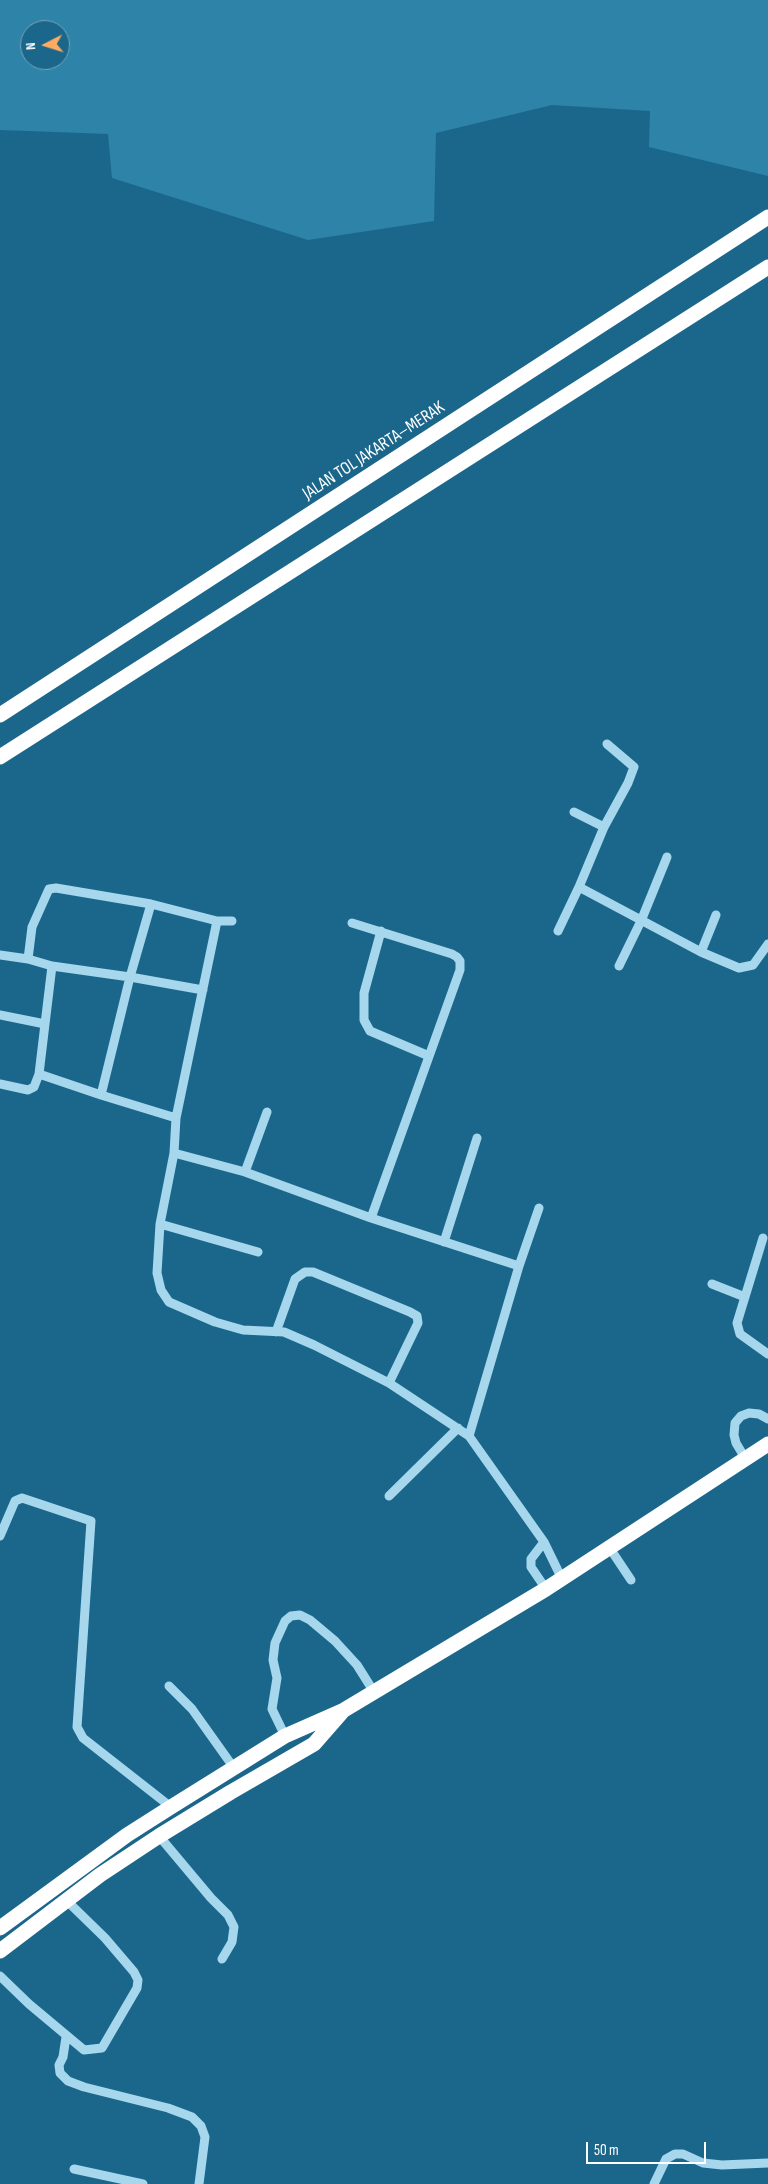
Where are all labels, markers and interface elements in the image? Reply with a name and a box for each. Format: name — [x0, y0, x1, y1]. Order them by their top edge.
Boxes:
north arrow — [20, 20, 70, 70]
text: N — [22, 42, 39, 51]
street label: JALAN TOL JAKARTA–MERAK — [299, 397, 449, 505]
scale bar — [588, 2132, 708, 2164]
text: 50 m — [594, 2141, 619, 2160]

